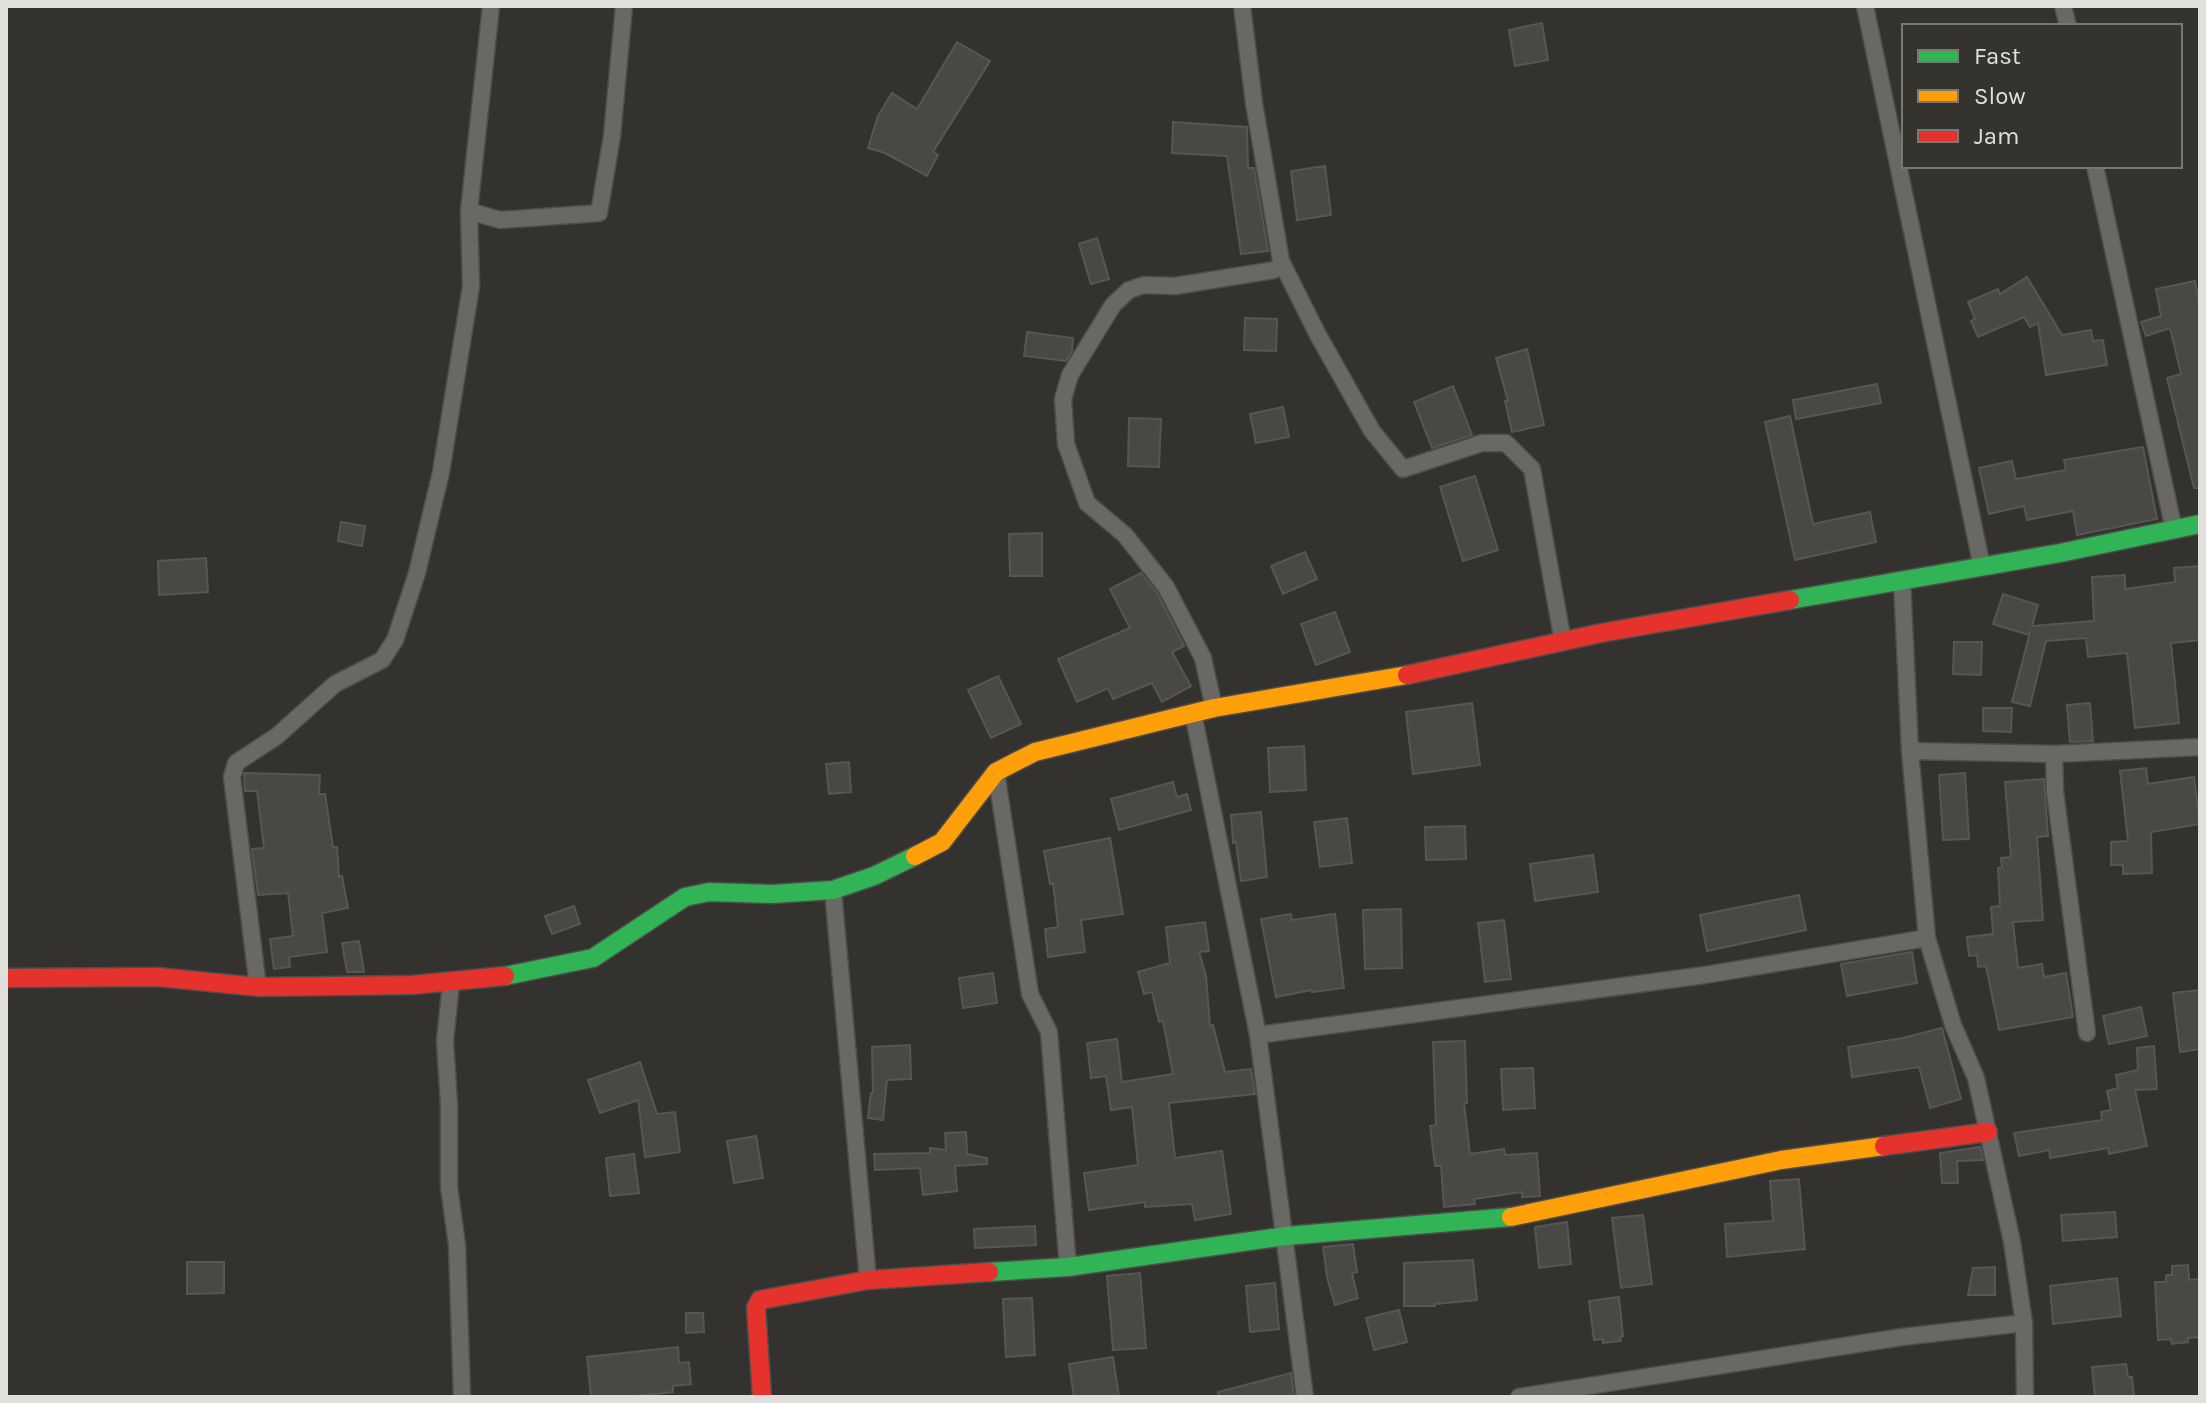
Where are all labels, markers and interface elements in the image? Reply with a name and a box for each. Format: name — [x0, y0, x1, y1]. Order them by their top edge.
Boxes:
legend — [1902, 24, 2182, 168]
text: Fast — [1974, 42, 2021, 70]
text: Slow — [1974, 82, 2026, 110]
text: Jam — [1974, 122, 2019, 150]

